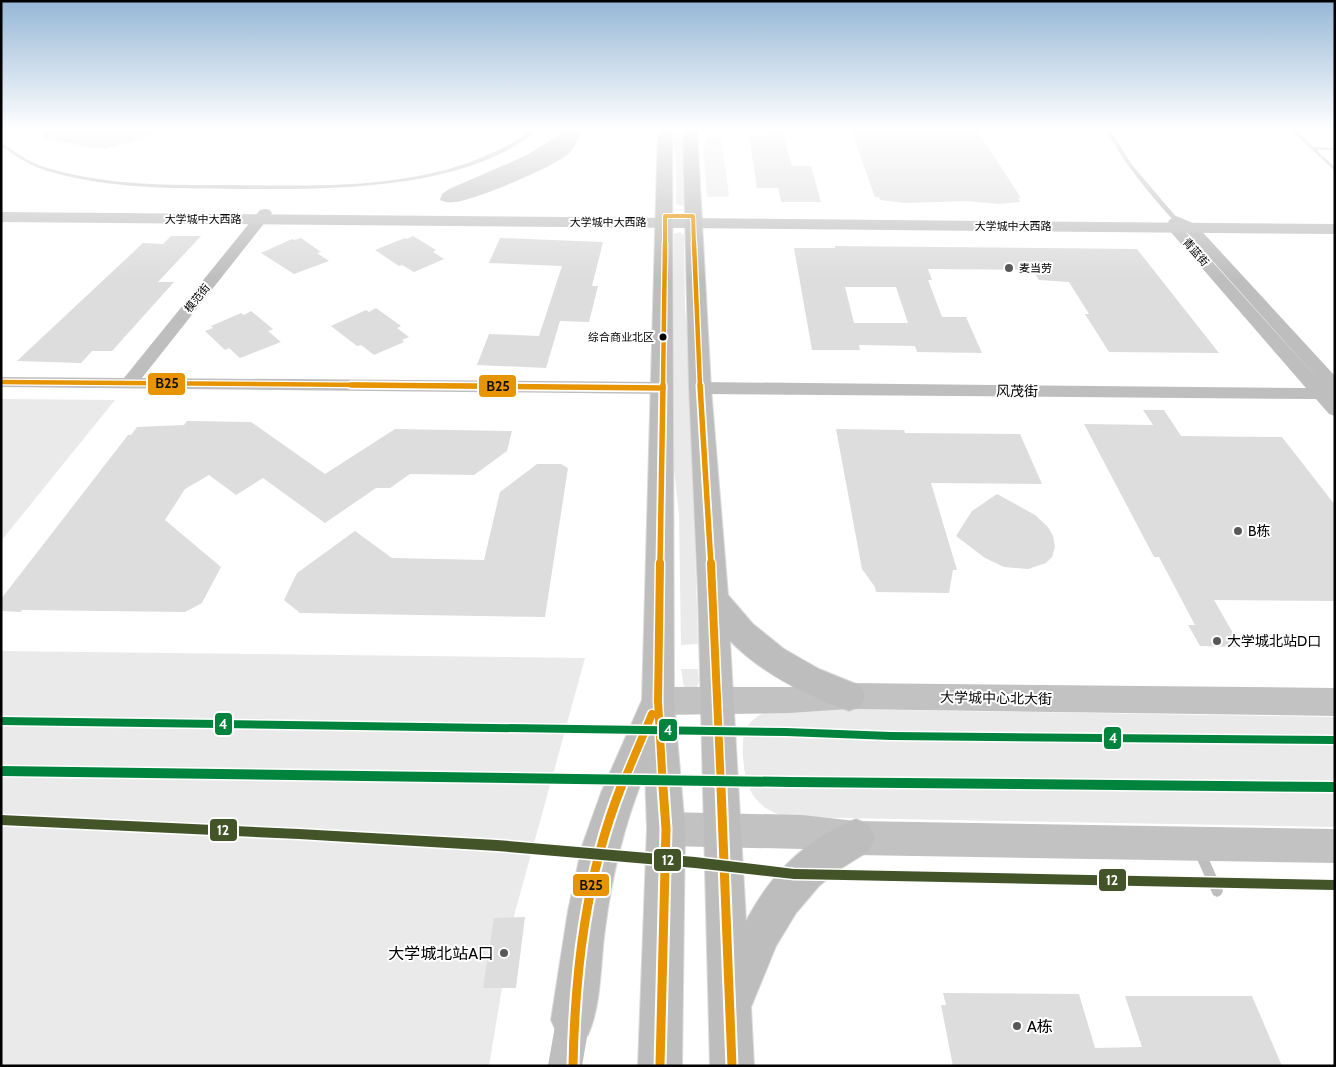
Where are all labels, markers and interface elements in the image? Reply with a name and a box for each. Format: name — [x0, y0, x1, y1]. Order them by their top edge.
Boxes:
street label: 大学城中大西路 — [165, 212, 242, 226]
street label: 大学城中大西路 — [570, 215, 647, 229]
street label: 大学城中大西路 — [975, 219, 1052, 233]
street label: 青蓝街 — [1180, 235, 1212, 269]
place label: 麦当劳 — [1019, 261, 1052, 275]
marker: 麦当劳 — [1003, 262, 1015, 274]
street label: 模范街 — [181, 281, 213, 315]
place label: 综合商业北区 — [588, 330, 654, 344]
marker: 综合商业北区 — [658, 332, 668, 342]
line badge: B25 — [147, 372, 186, 396]
text: B25 — [155, 374, 179, 392]
line badge: B25 — [478, 374, 517, 398]
text: B25 — [486, 377, 510, 395]
street label: 风茂街 — [996, 382, 1038, 400]
place label: B栋 — [1248, 522, 1270, 540]
marker: B栋 — [1232, 525, 1244, 537]
place label: 大学城北站D口 — [1227, 632, 1321, 650]
marker: 大学城北站D口 — [1211, 635, 1223, 647]
street label: 大学城中心北大街 — [940, 688, 1052, 708]
line badge: 4 — [214, 712, 233, 736]
text: 4 — [219, 715, 227, 733]
line badge: 4 — [658, 718, 678, 742]
text: 4 — [664, 721, 672, 739]
line badge: 4 — [1103, 726, 1122, 750]
text: 4 — [1109, 729, 1117, 747]
line badge: 12 — [209, 818, 238, 842]
text: 12 — [217, 821, 229, 839]
line badge: 12 — [653, 848, 682, 872]
text: 12 — [662, 851, 674, 869]
line badge: 12 — [1098, 868, 1127, 892]
text: 12 — [1106, 871, 1118, 889]
line badge: B25 — [572, 873, 610, 897]
text: B25 — [579, 876, 603, 894]
place label: 大学城北站A口 — [388, 944, 494, 963]
marker: 大学城北站A口 — [498, 947, 510, 959]
place label: A栋 — [1027, 1017, 1053, 1036]
marker: A栋 — [1011, 1020, 1023, 1032]

